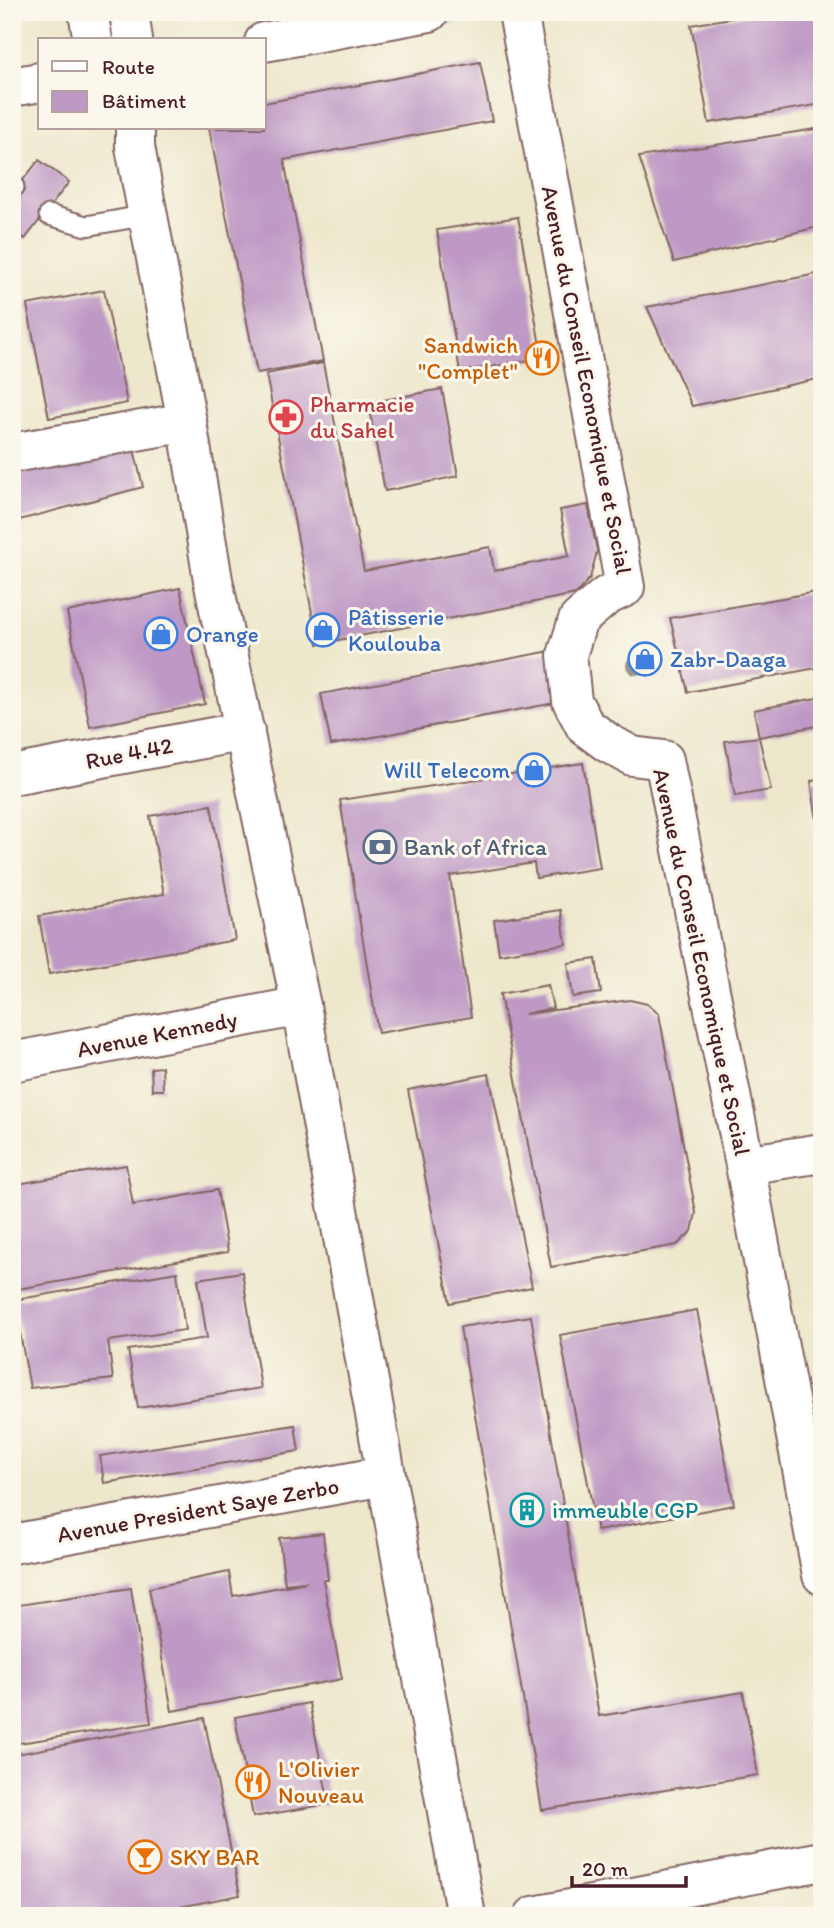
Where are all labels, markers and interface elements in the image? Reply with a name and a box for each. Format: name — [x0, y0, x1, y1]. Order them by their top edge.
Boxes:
legend — [38, 38, 266, 130]
text: Route — [102, 54, 155, 79]
text: Bâtiment — [102, 88, 186, 113]
street label: Avenue du Conseil Economique et Social — [536, 183, 639, 577]
place label: Sandwich "Complet" — [418, 331, 518, 385]
restaurant icon: Sandwich "Complet" — [523, 339, 561, 377]
place label: Pharmacie du Sahel — [310, 390, 414, 444]
pharmacy icon: Pharmacie du Sahel — [267, 398, 305, 436]
place label: Pâtisserie Koulouba — [348, 603, 444, 657]
shop icon: Pâtisserie Koulouba — [304, 611, 342, 649]
shop icon: Orange — [142, 615, 180, 653]
place label: Orange — [186, 620, 259, 648]
shop icon: Zabr-Daaga — [626, 640, 664, 678]
place label: Zabr-Daaga — [670, 645, 787, 673]
street label: Rue 4.42 — [83, 731, 175, 775]
shop icon: Will Telecom — [515, 751, 553, 789]
place label: Will Telecom — [384, 756, 510, 784]
street label: Avenue du Conseil Economique et Social — [647, 766, 757, 1159]
bank icon: Bank of Africa — [361, 828, 399, 866]
place label: Bank of Africa — [404, 833, 547, 861]
street label: Avenue Kennedy — [74, 1005, 240, 1063]
street label: Avenue President Saye Zerbo — [55, 1471, 341, 1549]
building icon: immeuble CGP — [508, 1491, 546, 1529]
place label: immeuble CGP — [552, 1496, 698, 1524]
place label: L'Olivier Nouveau — [278, 1755, 365, 1809]
restaurant icon: L'Olivier Nouveau — [234, 1763, 272, 1801]
bar icon: SKY BAR — [126, 1838, 164, 1876]
place label: SKY BAR — [170, 1843, 260, 1871]
scale bar — [572, 1844, 685, 1888]
text: 20 m — [582, 1856, 629, 1881]

